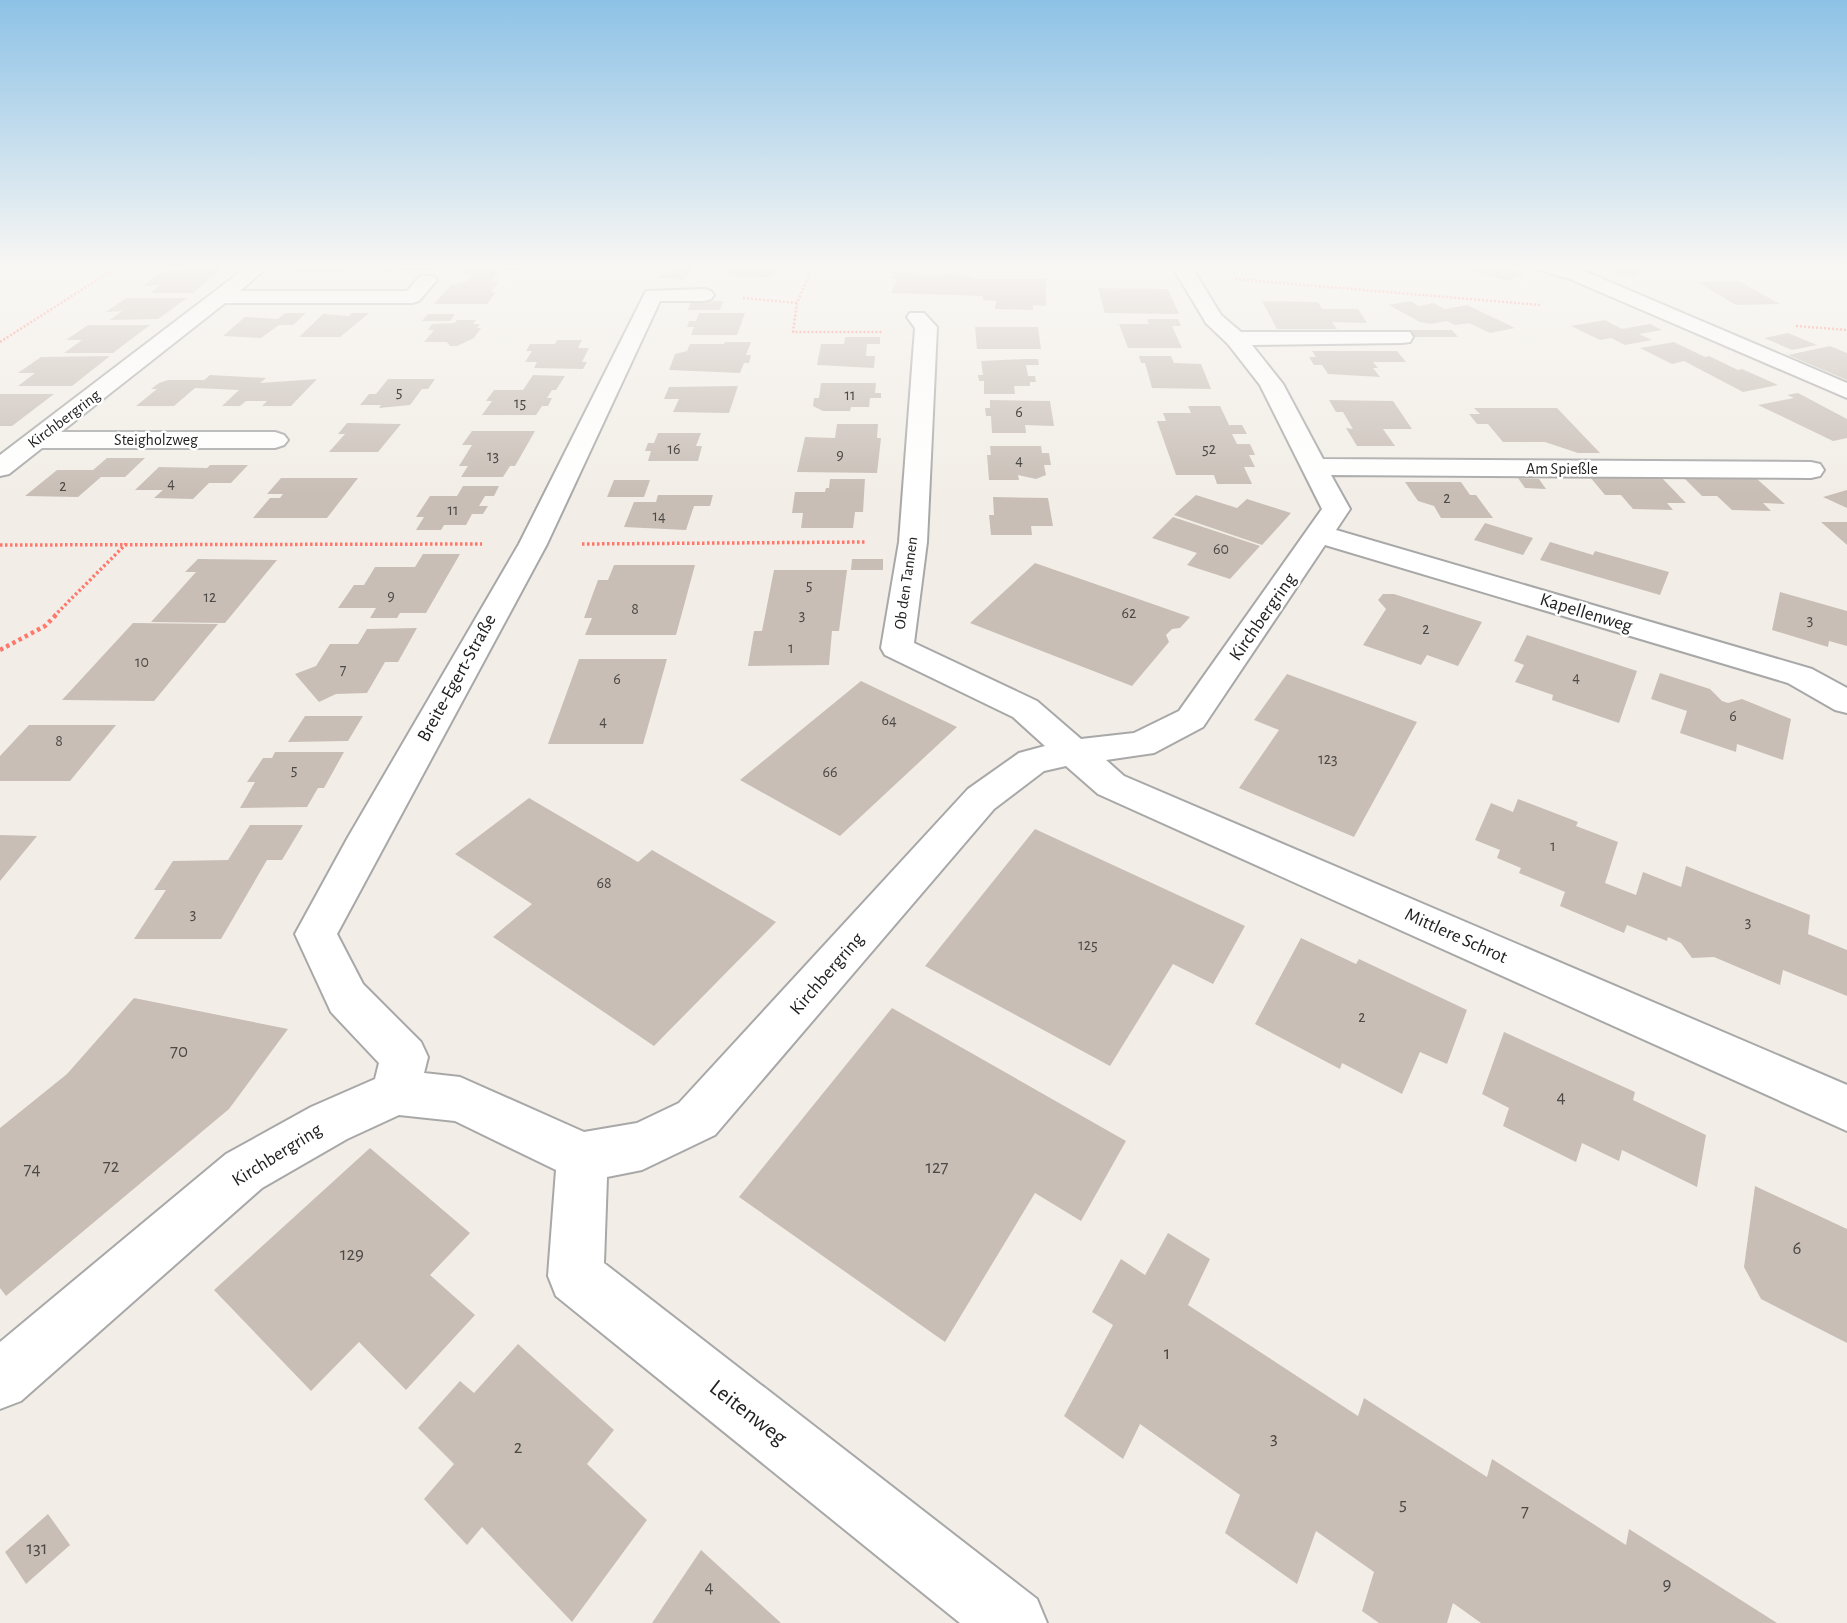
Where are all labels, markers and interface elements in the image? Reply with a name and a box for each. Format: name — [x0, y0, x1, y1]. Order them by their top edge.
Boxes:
house number: 5 — [396, 384, 402, 400]
street label: Kirchbergring — [25, 387, 103, 451]
house number: 11 — [844, 387, 856, 403]
house number: 15 — [514, 395, 526, 411]
house number: 6 — [1015, 404, 1023, 420]
street label: Steigholzweg — [114, 432, 198, 448]
house number: 16 — [667, 441, 681, 457]
house number: 52 — [1202, 441, 1216, 457]
house number: 9 — [836, 447, 844, 463]
house number: 13 — [487, 448, 499, 464]
house number: 4 — [1015, 452, 1023, 468]
street label: Am Spießle — [1526, 461, 1598, 477]
house number: 4 — [167, 475, 175, 491]
house number: 2 — [59, 478, 67, 494]
house number: 2 — [1443, 490, 1451, 506]
house number: 11 — [447, 502, 459, 518]
house number: 14 — [652, 508, 666, 524]
street label: Ob den Tannen — [892, 536, 920, 630]
house number: 60 — [1213, 541, 1229, 557]
street label: Kirchbergring — [1226, 569, 1300, 664]
house number: 5 — [806, 577, 812, 593]
house number: 9 — [387, 588, 395, 604]
house number: 12 — [204, 589, 216, 605]
street label: Kapellenweg — [1538, 590, 1635, 636]
house number: 8 — [631, 601, 639, 617]
house number: 62 — [1122, 605, 1136, 621]
house number: 3 — [799, 607, 805, 623]
street label: Breite-Egert-Straße — [414, 611, 500, 745]
house number: 3 — [1807, 612, 1813, 628]
house number: 2 — [1422, 621, 1430, 637]
house number: 1 — [788, 640, 794, 656]
house number: 10 — [135, 654, 149, 670]
house number: 7 — [340, 662, 347, 678]
house number: 4 — [1572, 669, 1580, 685]
house number: 6 — [613, 671, 621, 687]
house number: 6 — [1729, 708, 1737, 724]
house number: 64 — [881, 712, 897, 728]
house number: 4 — [599, 713, 607, 729]
house number: 8 — [55, 733, 63, 749]
house number: 123 — [1318, 751, 1338, 767]
house number: 5 — [291, 762, 297, 778]
house number: 66 — [822, 764, 838, 780]
house number: 1 — [1550, 838, 1556, 854]
house number: 68 — [596, 875, 612, 891]
street label: Mittlere Schrot — [1402, 905, 1510, 967]
house number: 3 — [190, 906, 196, 922]
house number: 3 — [1745, 914, 1751, 930]
street label: Kirchbergring — [786, 929, 868, 1019]
house number: 125 — [1078, 937, 1098, 953]
house number: 2 — [1358, 1009, 1366, 1025]
house number: 70 — [170, 1042, 188, 1061]
house number: 4 — [1556, 1088, 1566, 1107]
street label: Kirchbergring — [229, 1120, 326, 1190]
house number: 72 — [103, 1157, 120, 1176]
house number: 127 — [925, 1158, 949, 1177]
house number: 74 — [23, 1160, 41, 1179]
house number: 6 — [1793, 1239, 1802, 1258]
house number: 129 — [340, 1245, 364, 1264]
house number: 1 — [1164, 1344, 1170, 1363]
street label: Leitenweg — [705, 1376, 792, 1451]
house number: 3 — [1270, 1429, 1278, 1448]
house number: 2 — [514, 1438, 523, 1457]
house number: 5 — [1399, 1495, 1407, 1514]
house number: 7 — [1521, 1502, 1529, 1521]
house number: 131 — [27, 1539, 47, 1558]
house number: 9 — [1663, 1575, 1672, 1594]
house number: 4 — [704, 1578, 714, 1597]

